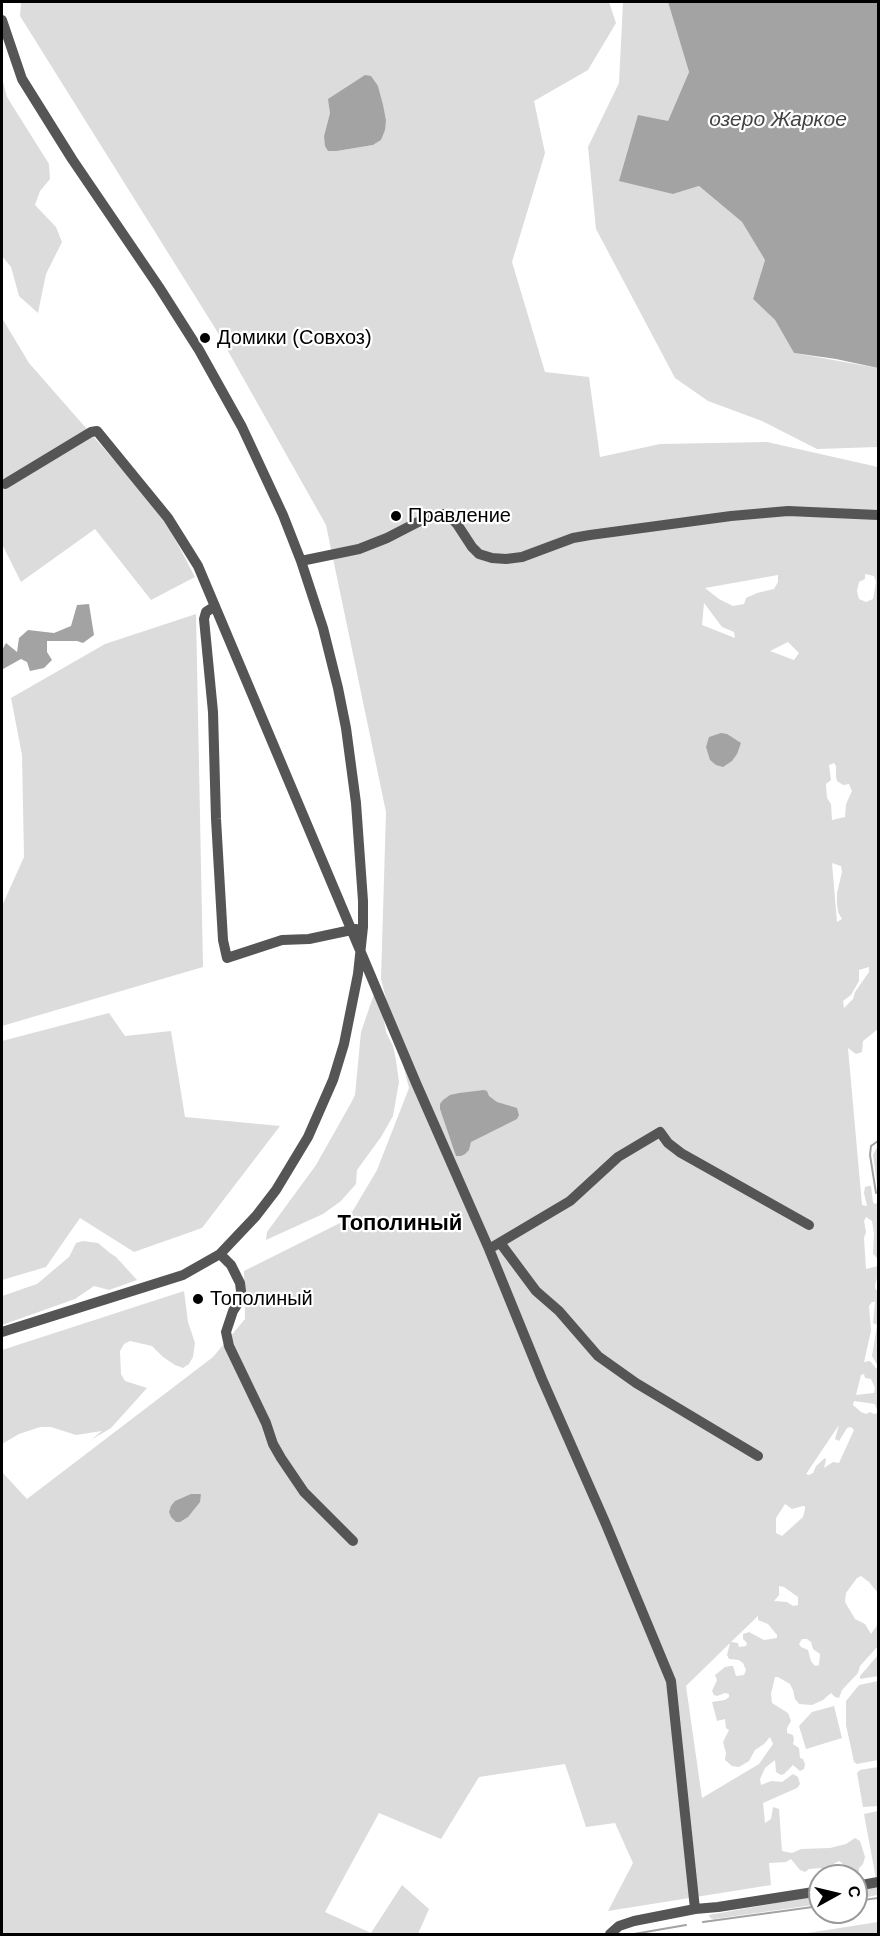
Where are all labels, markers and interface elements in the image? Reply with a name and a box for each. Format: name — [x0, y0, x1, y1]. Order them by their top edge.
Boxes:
water label: озеро Жаркое — [709, 107, 847, 133]
place label: Домики (Совхоз) — [217, 326, 372, 350]
marker: Домики (Совхоз) — [198, 331, 212, 345]
place label: Правление — [408, 504, 511, 528]
marker: Правление — [389, 509, 403, 523]
district label: Тополиный — [338, 1211, 462, 1237]
place label: Тополиный — [210, 1287, 313, 1311]
marker: Тополиный — [191, 1292, 205, 1306]
north arrow — [808, 1864, 868, 1924]
text: С — [845, 1885, 864, 1899]

